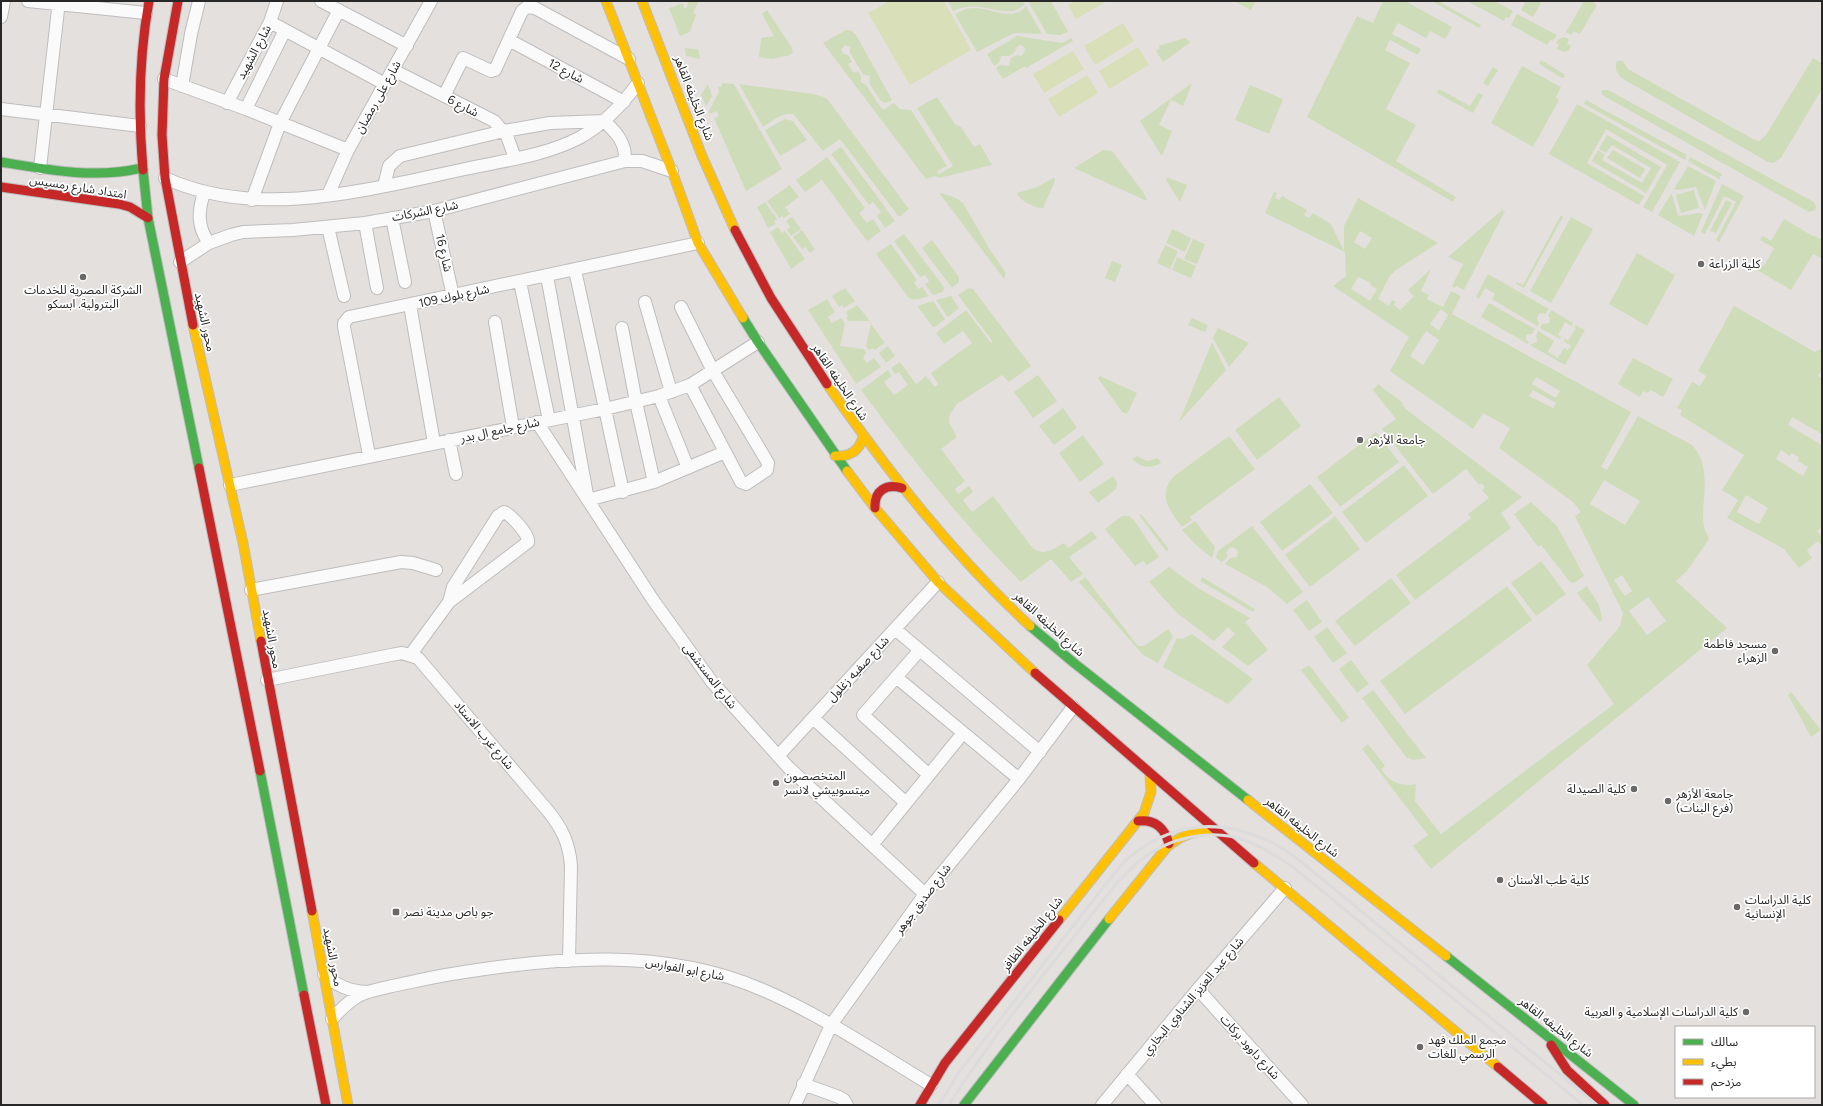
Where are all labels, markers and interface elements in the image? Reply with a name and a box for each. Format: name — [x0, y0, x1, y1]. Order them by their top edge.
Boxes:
street label: شارع الشهيد — [234, 22, 276, 82]
street label: شارع الخليفه القاهر — [669, 53, 717, 143]
street label: شارع 12 — [545, 56, 586, 88]
street label: شارع على رمضان — [352, 58, 406, 137]
street label: شارع 6 — [444, 92, 481, 122]
street label: امتداد شارع رمسيس — [28, 172, 128, 204]
street label: شارع الشركات — [391, 198, 460, 226]
street label: شارع 16 — [431, 233, 455, 274]
place label: كلية الزراعة — [1709, 257, 1761, 271]
marker: كلية الزراعة — [1696, 259, 1706, 269]
marker: الشركة المصرية للخدمات البترولية. ابسكو — [78, 272, 88, 282]
street label: شارع بلوك 109 — [417, 282, 491, 312]
place label: الشركة المصرية للخدمات البترولية. ابسكو — [24, 283, 142, 311]
street label: محور الشهيد — [192, 291, 218, 353]
street label: شارع الخليفه القاهر — [807, 340, 871, 424]
street label: شارع جامع ال بدر — [458, 415, 541, 447]
place label: جامعة الأزهر — [1367, 433, 1425, 447]
marker: جامعة الأزهر — [1355, 435, 1365, 445]
street label: شارع الخليفه القاهر — [1009, 588, 1087, 661]
street label: محور الشهيد — [260, 608, 284, 670]
street label: شارع صفيه زغلول — [824, 633, 893, 706]
place label: مسجد فاطمة الزهراء — [1704, 637, 1767, 665]
street label: شارع المستشفى — [679, 641, 740, 713]
marker: مسجد فاطمة الزهراء — [1770, 646, 1780, 656]
street label: شارع غرب الاستاد — [450, 698, 517, 773]
place label: المتخصصون ميتسوبيشي لانسر — [783, 769, 870, 800]
marker: المتخصصون ميتسوبيشي لانسر — [771, 778, 781, 788]
place label: كلية الصيدلة — [1567, 782, 1627, 796]
marker: كلية الصيدلة — [1629, 784, 1639, 794]
place label: جامعة الأزهر (فرع البنات) — [1675, 787, 1733, 817]
street label: شارع الخليفه القاهر — [1260, 793, 1342, 862]
marker: جامعة الأزهر (فرع البنات) — [1663, 796, 1673, 806]
street label: شارع صديق جوهر — [891, 861, 956, 939]
place label: كلية طب الأسنان — [1508, 873, 1590, 887]
marker: كلية طب الأسنان — [1495, 875, 1505, 885]
place label: كلية الدراسات الإنسانية — [1745, 893, 1812, 922]
street label: شارع الخليفه الظافر — [998, 894, 1067, 976]
marker: كلية الدراسات الإنسانية — [1732, 902, 1742, 912]
place label: جو باص مدينة نصر — [403, 905, 494, 919]
marker: جو باص مدينة نصر — [391, 907, 401, 917]
street label: محور الشهيد — [320, 926, 346, 988]
street label: شارع عبد العزيز الشناوي البخاري — [1140, 934, 1249, 1060]
street label: شارع ابو الفوارس — [644, 954, 726, 985]
street label: شارع الخليفه القاهر — [1514, 993, 1596, 1062]
place label: كلية الدراسات الإسلامية و العربية — [1585, 1005, 1739, 1020]
marker: كلية الدراسات الإسلامية و العربية — [1741, 1007, 1751, 1017]
street label: شارع داوود بركات — [1216, 1012, 1283, 1084]
legend — [1675, 1026, 1815, 1098]
place label: مجمع الملك فهد الرسمي للغات — [1428, 1033, 1507, 1064]
text: سالك — [1711, 1035, 1738, 1049]
marker: مجمع الملك فهد الرسمي للغات — [1415, 1042, 1425, 1052]
text: بطيء — [1711, 1055, 1737, 1072]
text: مزدحم — [1711, 1075, 1741, 1091]

